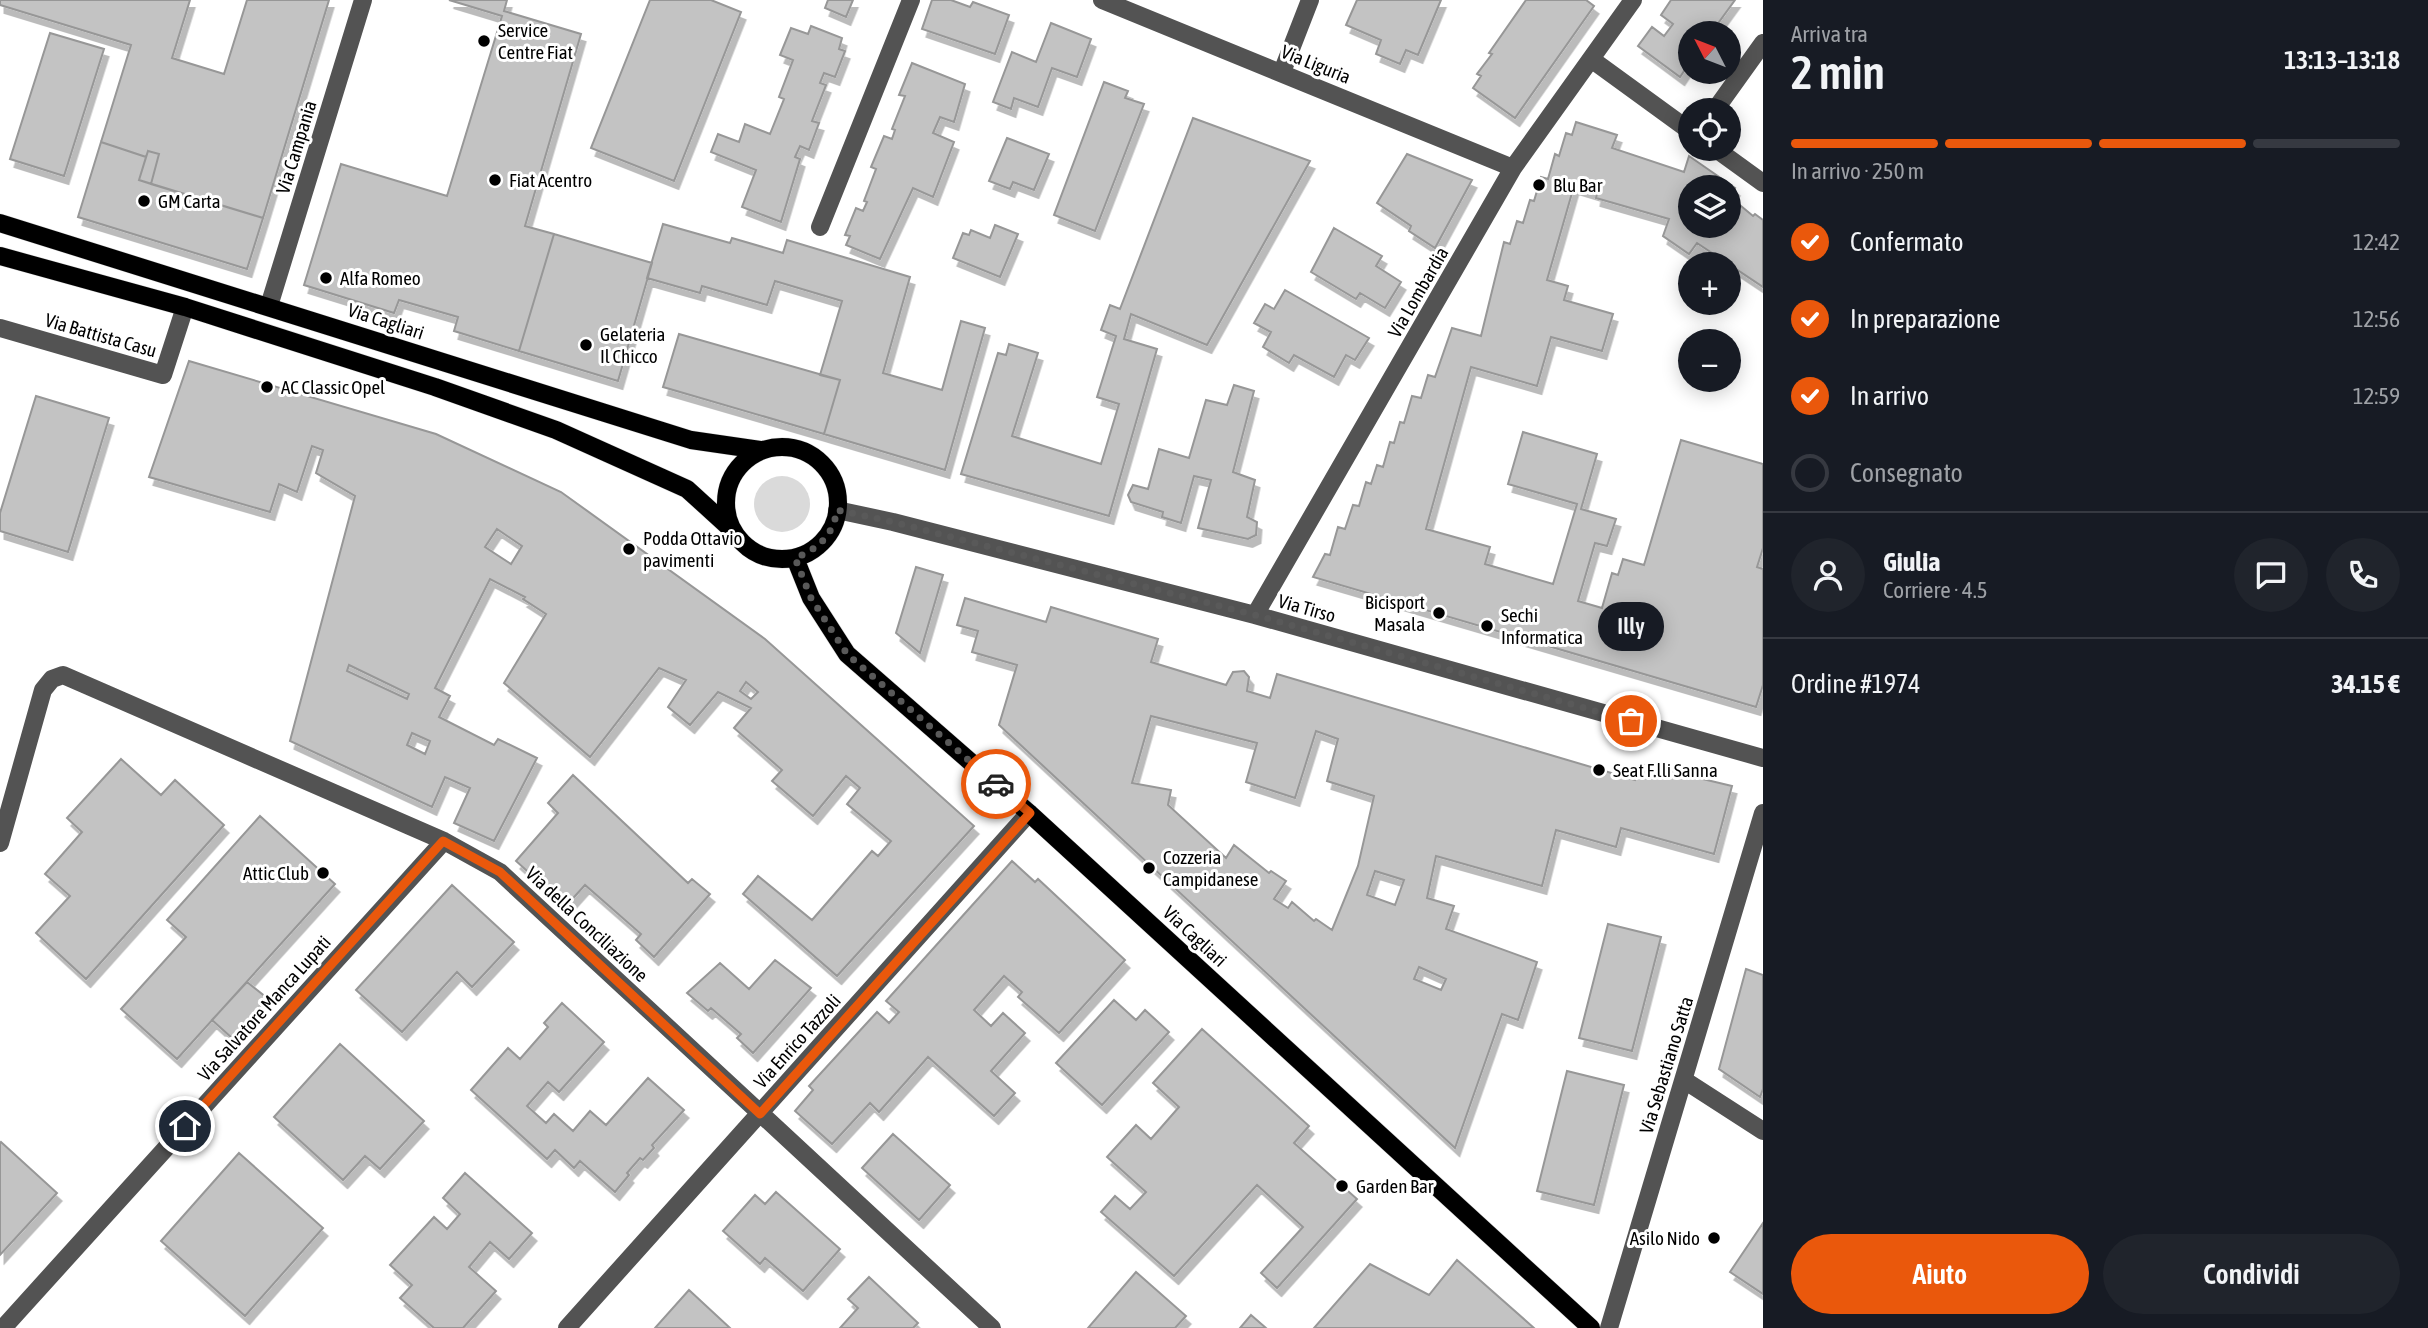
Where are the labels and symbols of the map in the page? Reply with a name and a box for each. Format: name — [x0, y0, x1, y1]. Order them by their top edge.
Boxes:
place label: Service Centre Fiat — [498, 19, 573, 63]
north arrow — [1678, 21, 1741, 84]
marker: Service Centre Fiat — [476, 33, 492, 49]
street label: Via Liguria — [1278, 40, 1354, 88]
street label: Via Campania — [271, 98, 321, 196]
place label: Fiat Acentro — [509, 169, 592, 191]
marker: Fiat Acentro — [487, 172, 503, 188]
place label: Blu Bar — [1553, 174, 1603, 196]
marker: Blu Bar — [1531, 177, 1547, 193]
place label: GM Carta — [158, 190, 221, 212]
marker: GM Carta — [136, 193, 152, 209]
street label: Via Lombardia — [1383, 243, 1453, 341]
place label: Alfa Romeo — [340, 267, 421, 289]
marker: Alfa Romeo — [318, 270, 334, 286]
street label: Via Cagliari — [345, 298, 427, 344]
street label: Via Battista Casu — [43, 309, 159, 361]
place label: Gelateria Il Chicco — [600, 323, 665, 367]
marker: Gelateria Il Chicco — [578, 337, 594, 353]
place label: AC Classic Opel — [281, 376, 385, 398]
marker: AC Classic Opel — [259, 379, 275, 395]
place label: Podda Ottavio pavimenti — [643, 527, 743, 571]
marker: Podda Ottavio pavimenti — [621, 541, 637, 557]
street label: Via Tirso — [1276, 589, 1338, 627]
place label: Bicisport Masala — [1365, 591, 1425, 635]
callout: Illy — [1598, 602, 1664, 651]
place label: Sechi Informatica — [1501, 604, 1583, 648]
marker: Bicisport Masala — [1431, 605, 1447, 621]
marker: Sechi Informatica — [1479, 618, 1495, 634]
pin — [1601, 691, 1661, 751]
courier — [961, 749, 1031, 819]
place label: Seat F.lli Sanna — [1613, 759, 1718, 781]
marker: Seat F.lli Sanna — [1591, 762, 1607, 778]
place label: Cozzeria Campidanese — [1163, 846, 1258, 890]
marker: Cozzeria Campidanese — [1141, 860, 1157, 876]
place label: Attic Club — [243, 862, 309, 884]
street label: Via della Conciliazione — [522, 862, 652, 986]
marker: Attic Club — [315, 865, 331, 881]
street label: Via Cagliari — [1159, 901, 1231, 971]
street label: Via Salvatore Manca Lupati — [193, 931, 335, 1085]
street label: Via Enrico Tazzoli — [749, 990, 845, 1092]
street label: Via Sebastiano Satta — [1635, 994, 1697, 1136]
pin — [155, 1096, 215, 1156]
place label: Garden Bar — [1356, 1175, 1434, 1197]
marker: Garden Bar — [1334, 1178, 1350, 1194]
place label: Asilo Nido — [1630, 1227, 1700, 1249]
marker: Asilo Nido — [1706, 1230, 1722, 1246]

